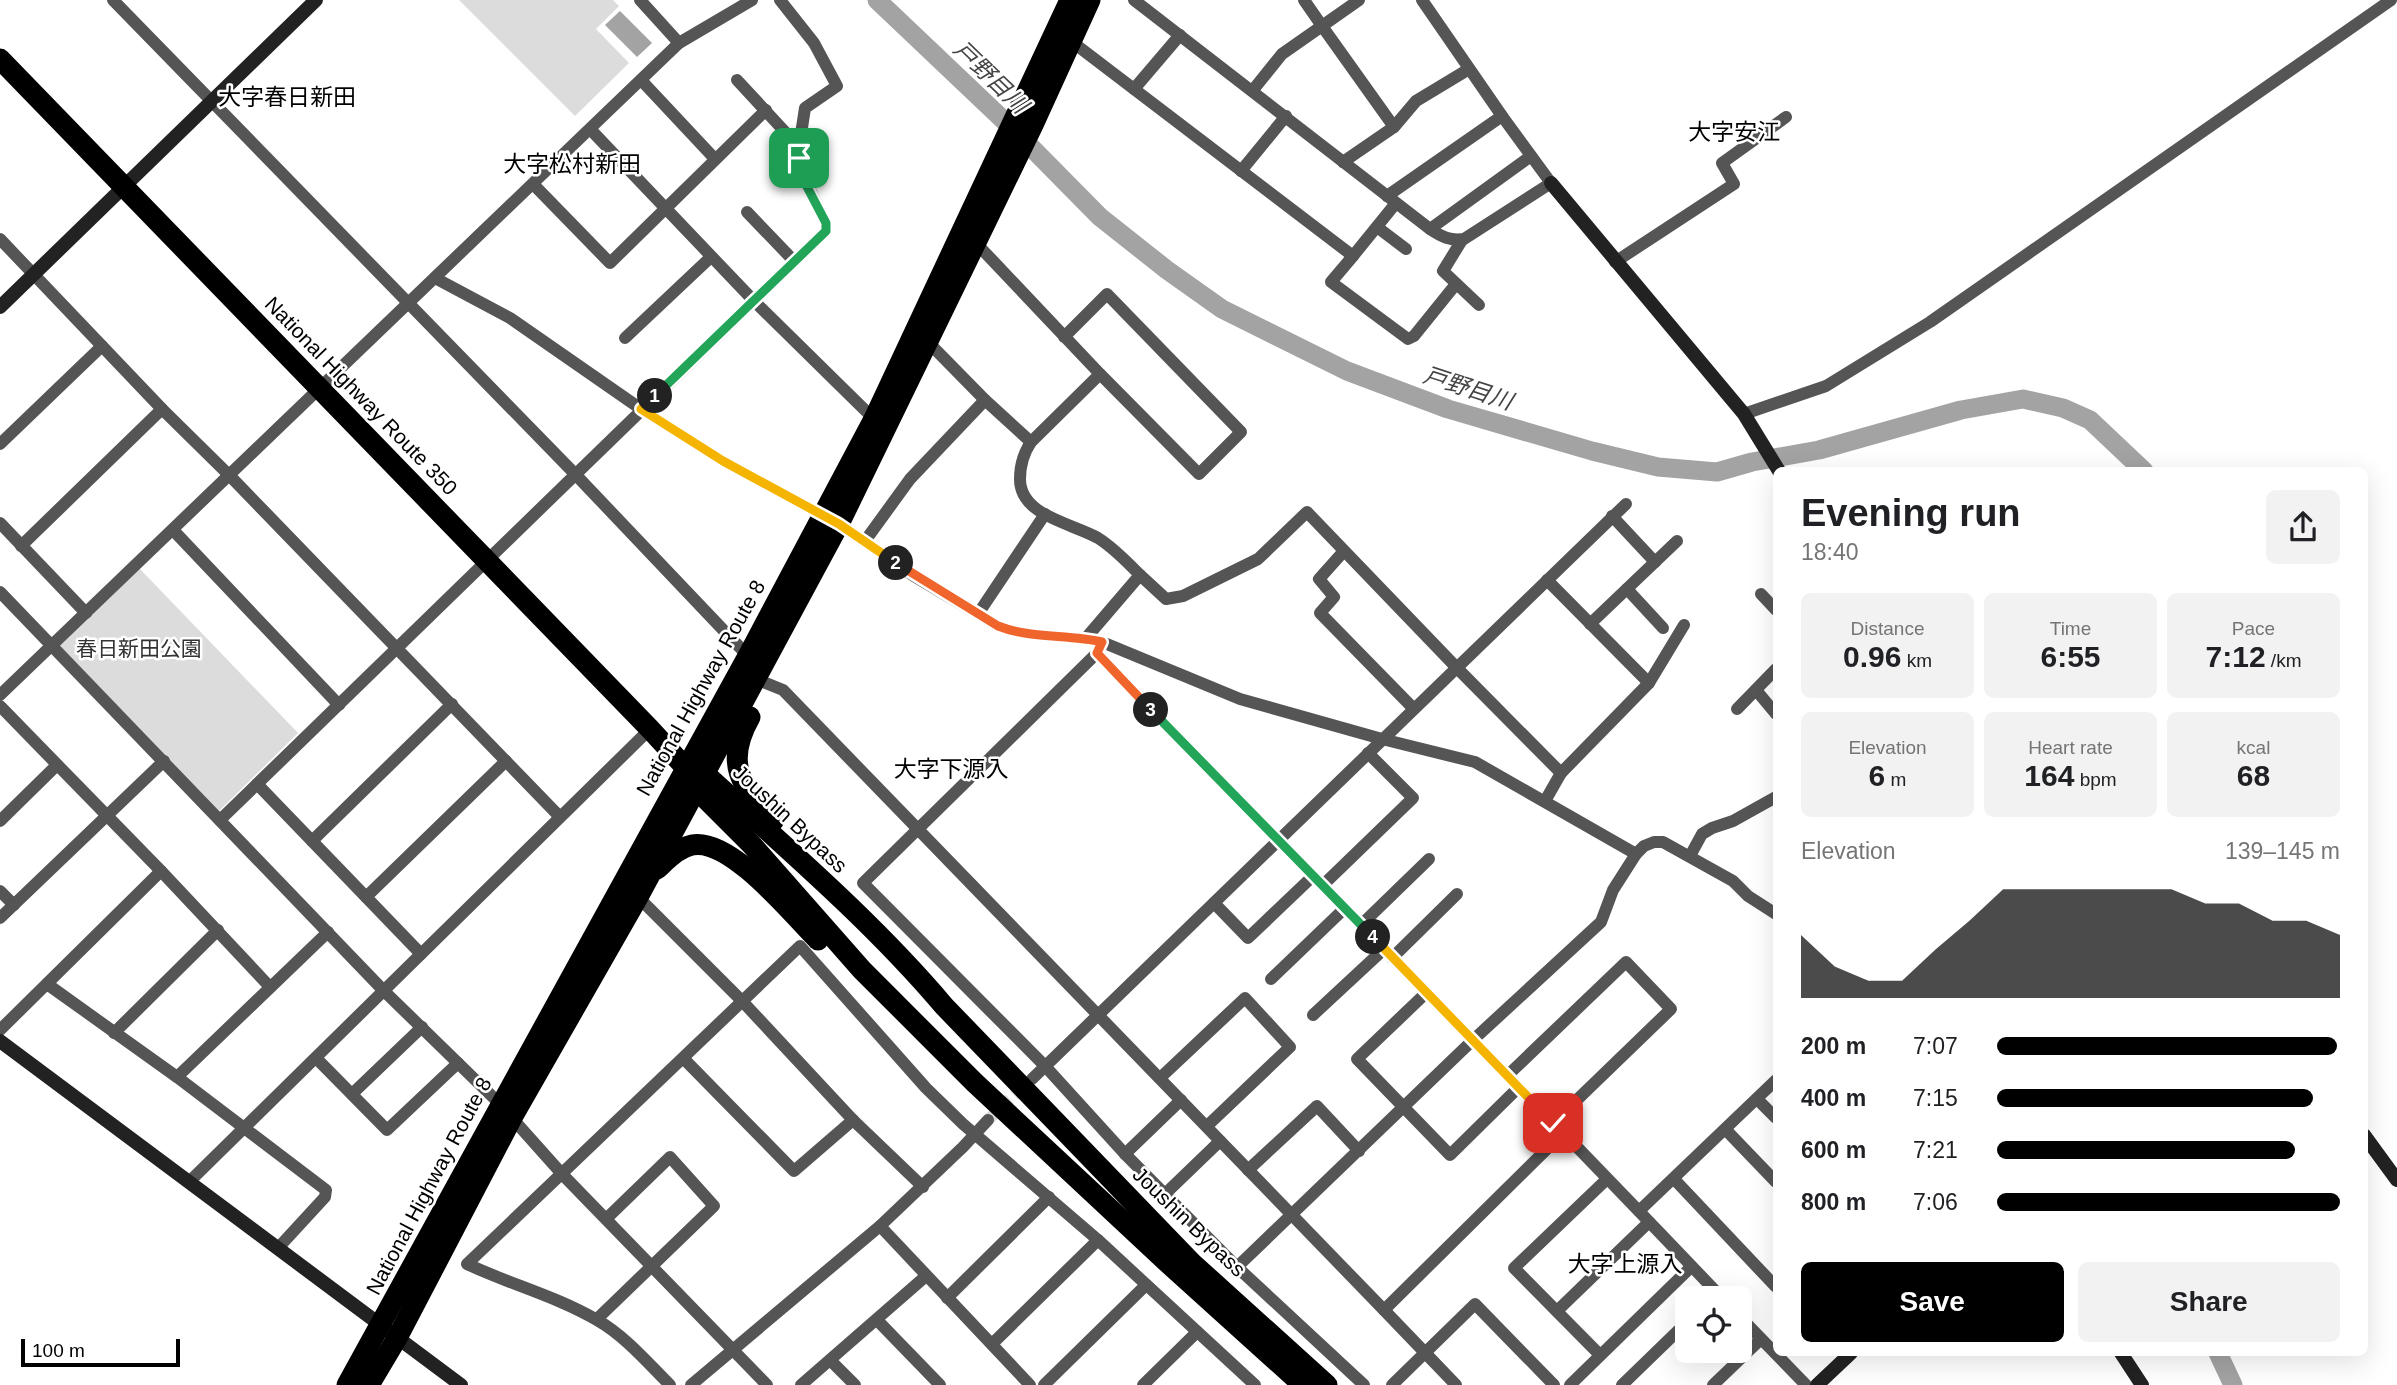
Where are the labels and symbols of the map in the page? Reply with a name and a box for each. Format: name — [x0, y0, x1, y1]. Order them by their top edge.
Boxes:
water label: 戸野目川 — [949, 36, 1035, 120]
district label: 大字春日新田 — [218, 84, 356, 110]
district label: 大字安江 — [1688, 119, 1780, 145]
pin — [769, 128, 829, 188]
district label: 大字松村新田 — [503, 151, 641, 177]
street label: National Highway Route 350 — [261, 292, 462, 499]
water label: 戸野目川 — [1420, 361, 1519, 416]
pin: 1 — [638, 378, 672, 414]
pin: 2 — [878, 546, 914, 580]
street label: National Highway Route 8 — [632, 576, 769, 800]
park label: 春日新田公園 — [76, 637, 202, 660]
pin: 3 — [1134, 692, 1168, 728]
district label: 大字下源入 — [894, 756, 1009, 782]
street label: Joushin Bypass — [729, 760, 852, 877]
pin: 4 — [1356, 920, 1390, 954]
street label: National Highway Route 8 — [361, 1073, 496, 1298]
pin — [1523, 1093, 1583, 1153]
street label: Joushin Bypass — [1128, 1162, 1250, 1281]
district label: 大字上源入 — [1568, 1251, 1683, 1277]
scale bar — [21, 1336, 180, 1368]

